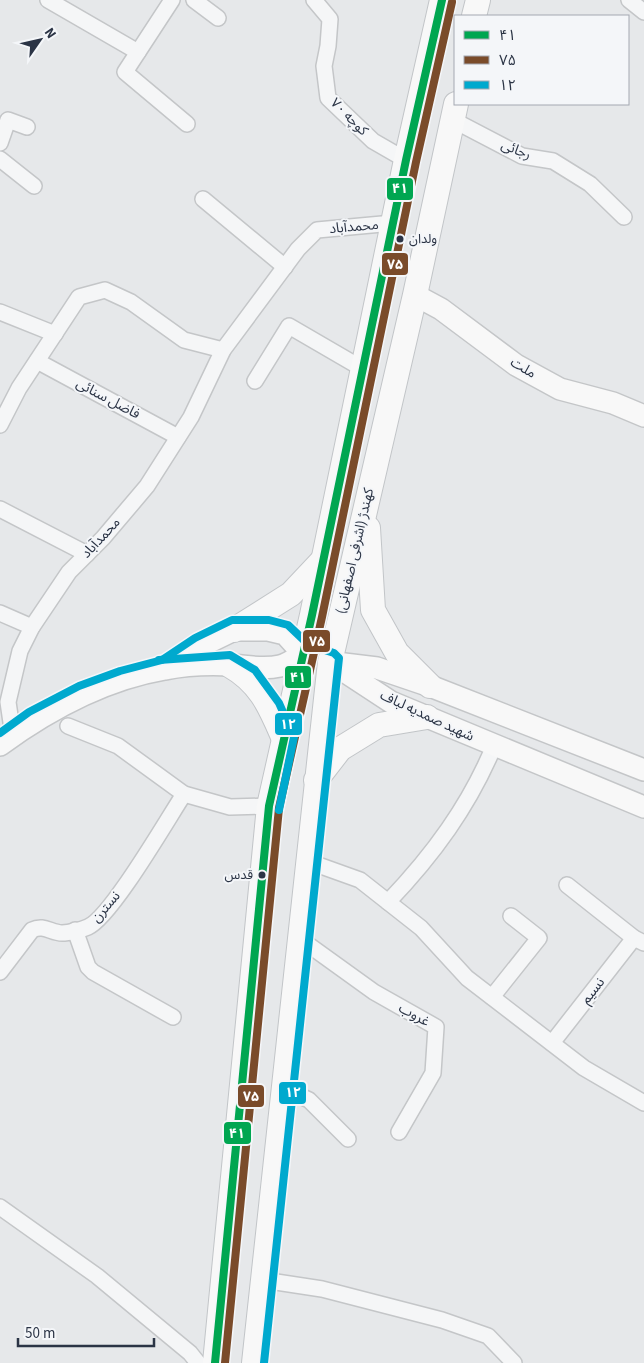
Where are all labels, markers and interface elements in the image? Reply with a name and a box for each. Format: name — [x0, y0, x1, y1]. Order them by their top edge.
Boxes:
north arrow — [15, 15, 65, 65]
legend — [454, 15, 629, 105]
text: N — [39, 24, 61, 43]
text: ۴۱ — [499, 25, 516, 46]
text: ۷۵ — [499, 50, 516, 71]
text: ۱۲ — [499, 75, 516, 96]
street label: کوچه ۷۰ — [326, 94, 373, 141]
street label: رجائی — [498, 135, 534, 165]
line badge: ۴۱ — [386, 177, 414, 201]
text: ۴۱ — [392, 179, 408, 199]
street label: محمدآباد — [328, 215, 380, 239]
place label: ولدان — [409, 230, 437, 248]
marker: ولدان — [395, 234, 405, 244]
line badge: ۷۵ — [381, 252, 409, 276]
text: ۷۵ — [387, 255, 403, 275]
street label: ملت — [506, 353, 540, 383]
street label: فاضل سنائی — [72, 374, 144, 424]
street label: کهندژ (اشرفی اصفهانی) — [331, 486, 379, 616]
street label: محمدآباد — [77, 513, 125, 563]
line badge: ۷۵ — [302, 629, 331, 653]
text: ۷۵ — [309, 632, 325, 652]
line badge: ۴۱ — [284, 665, 312, 689]
text: ۴۱ — [290, 668, 306, 688]
street label: شهید صمدیه لباف — [377, 685, 477, 747]
line badge: ۱۲ — [274, 712, 303, 736]
text: ۱۲ — [280, 715, 296, 735]
place label: قدس — [225, 866, 253, 884]
marker: قدس — [257, 870, 267, 880]
street label: نسترن — [87, 887, 126, 927]
street label: نسیم — [576, 973, 610, 1008]
street label: غروب — [395, 998, 433, 1032]
line badge: ۱۲ — [278, 1081, 307, 1105]
text: ۱۲ — [285, 1083, 301, 1103]
line badge: ۷۵ — [237, 1084, 265, 1108]
text: ۷۵ — [243, 1087, 259, 1107]
line badge: ۴۱ — [223, 1121, 252, 1145]
text: ۴۱ — [229, 1124, 245, 1144]
scale bar — [18, 1316, 154, 1348]
text: 50 m — [25, 1323, 55, 1344]

